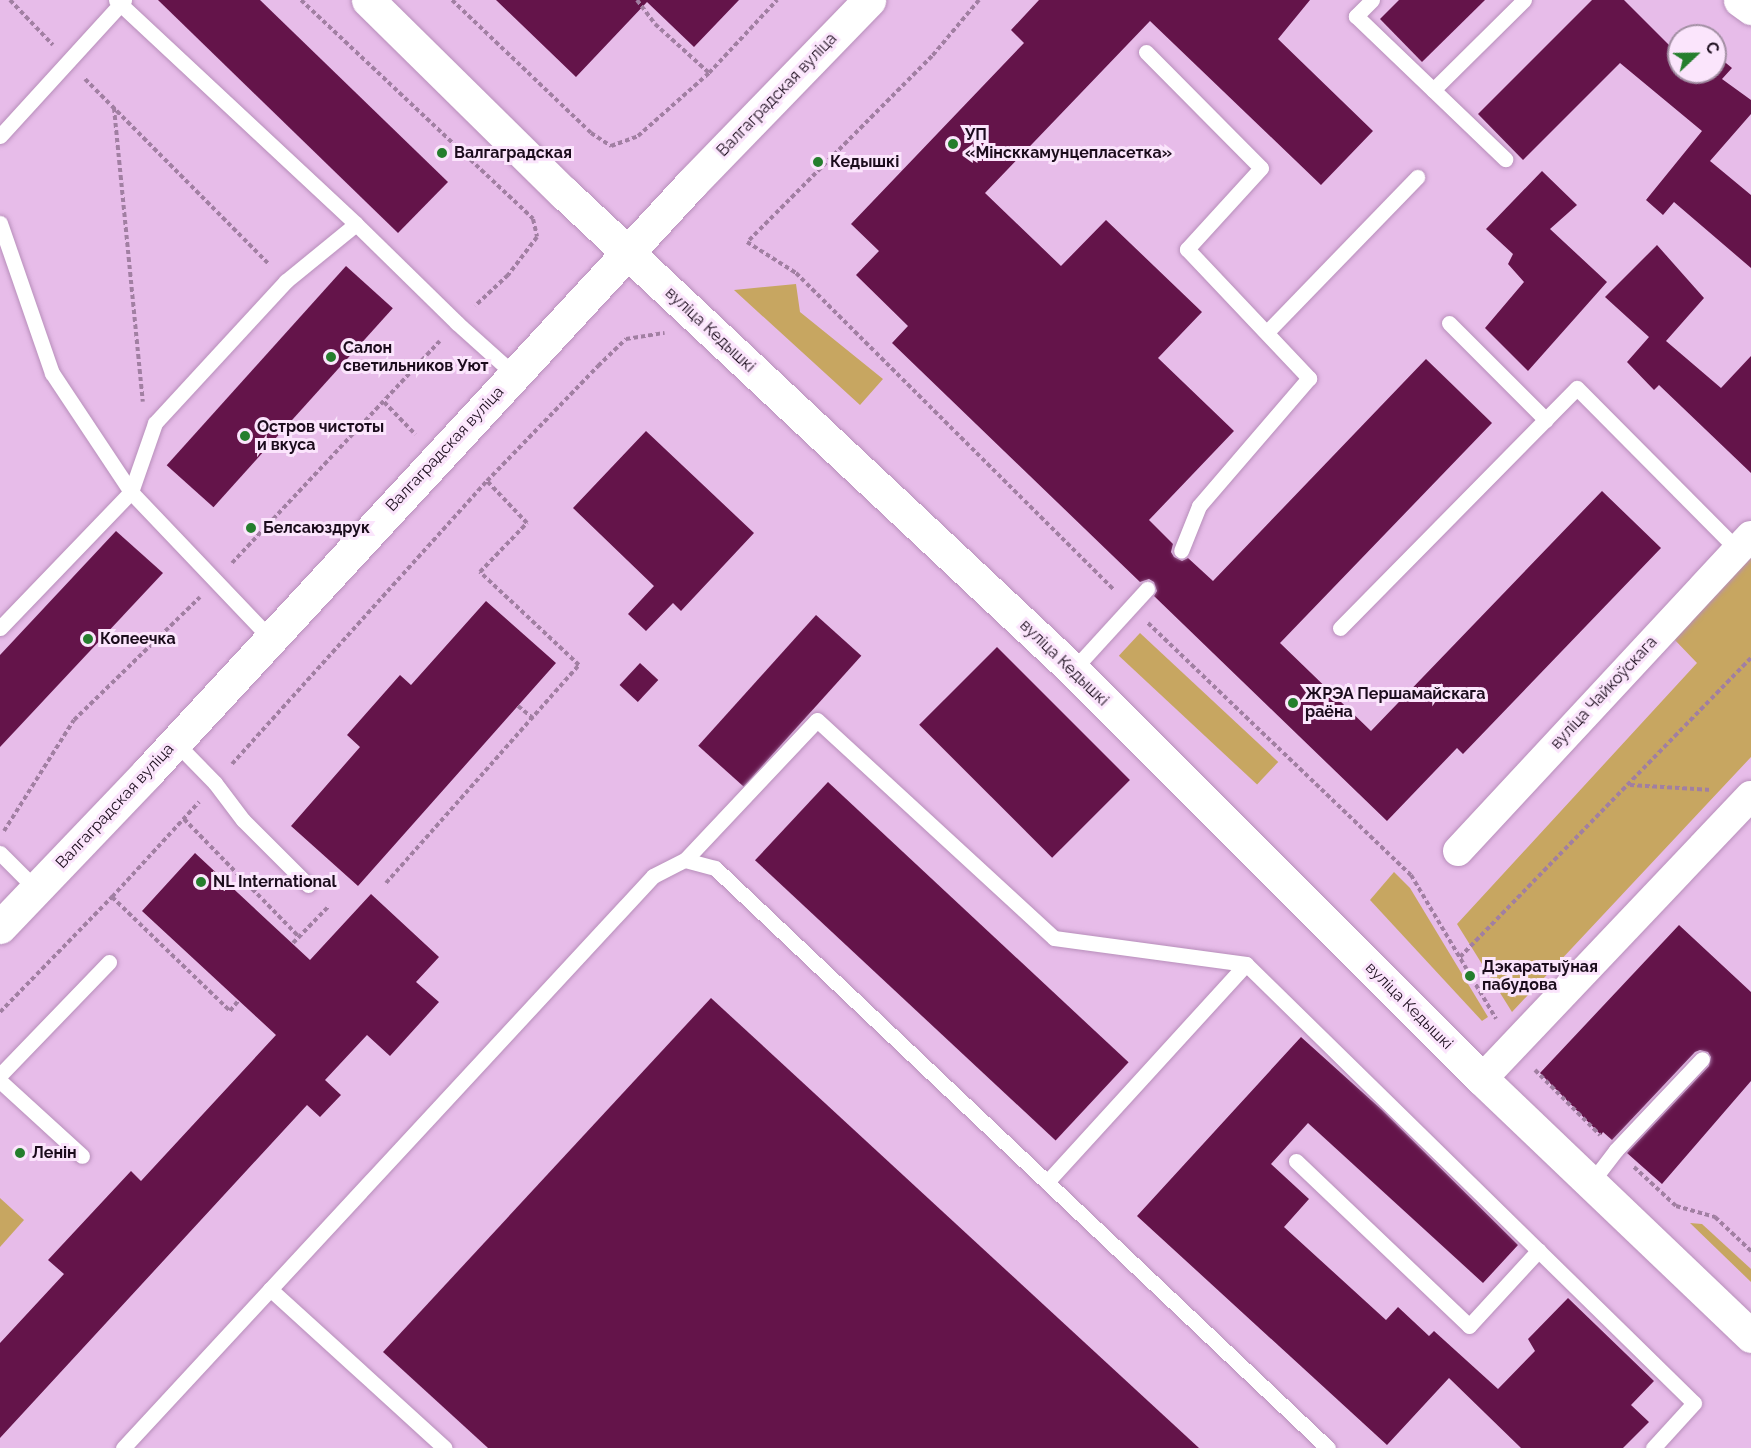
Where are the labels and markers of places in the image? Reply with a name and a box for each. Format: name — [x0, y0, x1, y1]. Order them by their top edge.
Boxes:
place label: УП «Мінсккамунцепласетка» — [965, 125, 1172, 163]
marker: УП «Мінсккамунцепласетка» — [946, 137, 960, 151]
place label: Валгаградская — [454, 143, 572, 163]
marker: Валгаградская — [435, 146, 449, 160]
place label: Кедышкі — [830, 152, 899, 172]
marker: Кедышкі — [811, 155, 825, 169]
place label: Салон светильников Уют — [343, 338, 489, 376]
marker: Салон светильников Уют — [324, 350, 338, 364]
place label: Остров чистоты и вкуса — [257, 417, 384, 455]
marker: Остров чистоты и вкуса — [238, 429, 252, 443]
place label: Белсаюздрук — [263, 518, 370, 538]
marker: Белсаюздрук — [244, 521, 258, 535]
place label: Копеечка — [100, 629, 176, 649]
marker: Копеечка — [81, 632, 95, 646]
place label: ЖРЭА Першамайскага раёна — [1305, 684, 1486, 722]
marker: ЖРЭА Першамайскага раёна — [1286, 696, 1300, 710]
place label: NL International — [213, 872, 337, 892]
marker: NL International — [194, 875, 208, 889]
place label: Дэкаратыўная пабудова — [1482, 957, 1598, 995]
marker: Дэкаратыўная пабудова — [1463, 969, 1477, 983]
place label: Ленін — [32, 1143, 77, 1163]
marker: Ленін — [13, 1146, 27, 1160]

